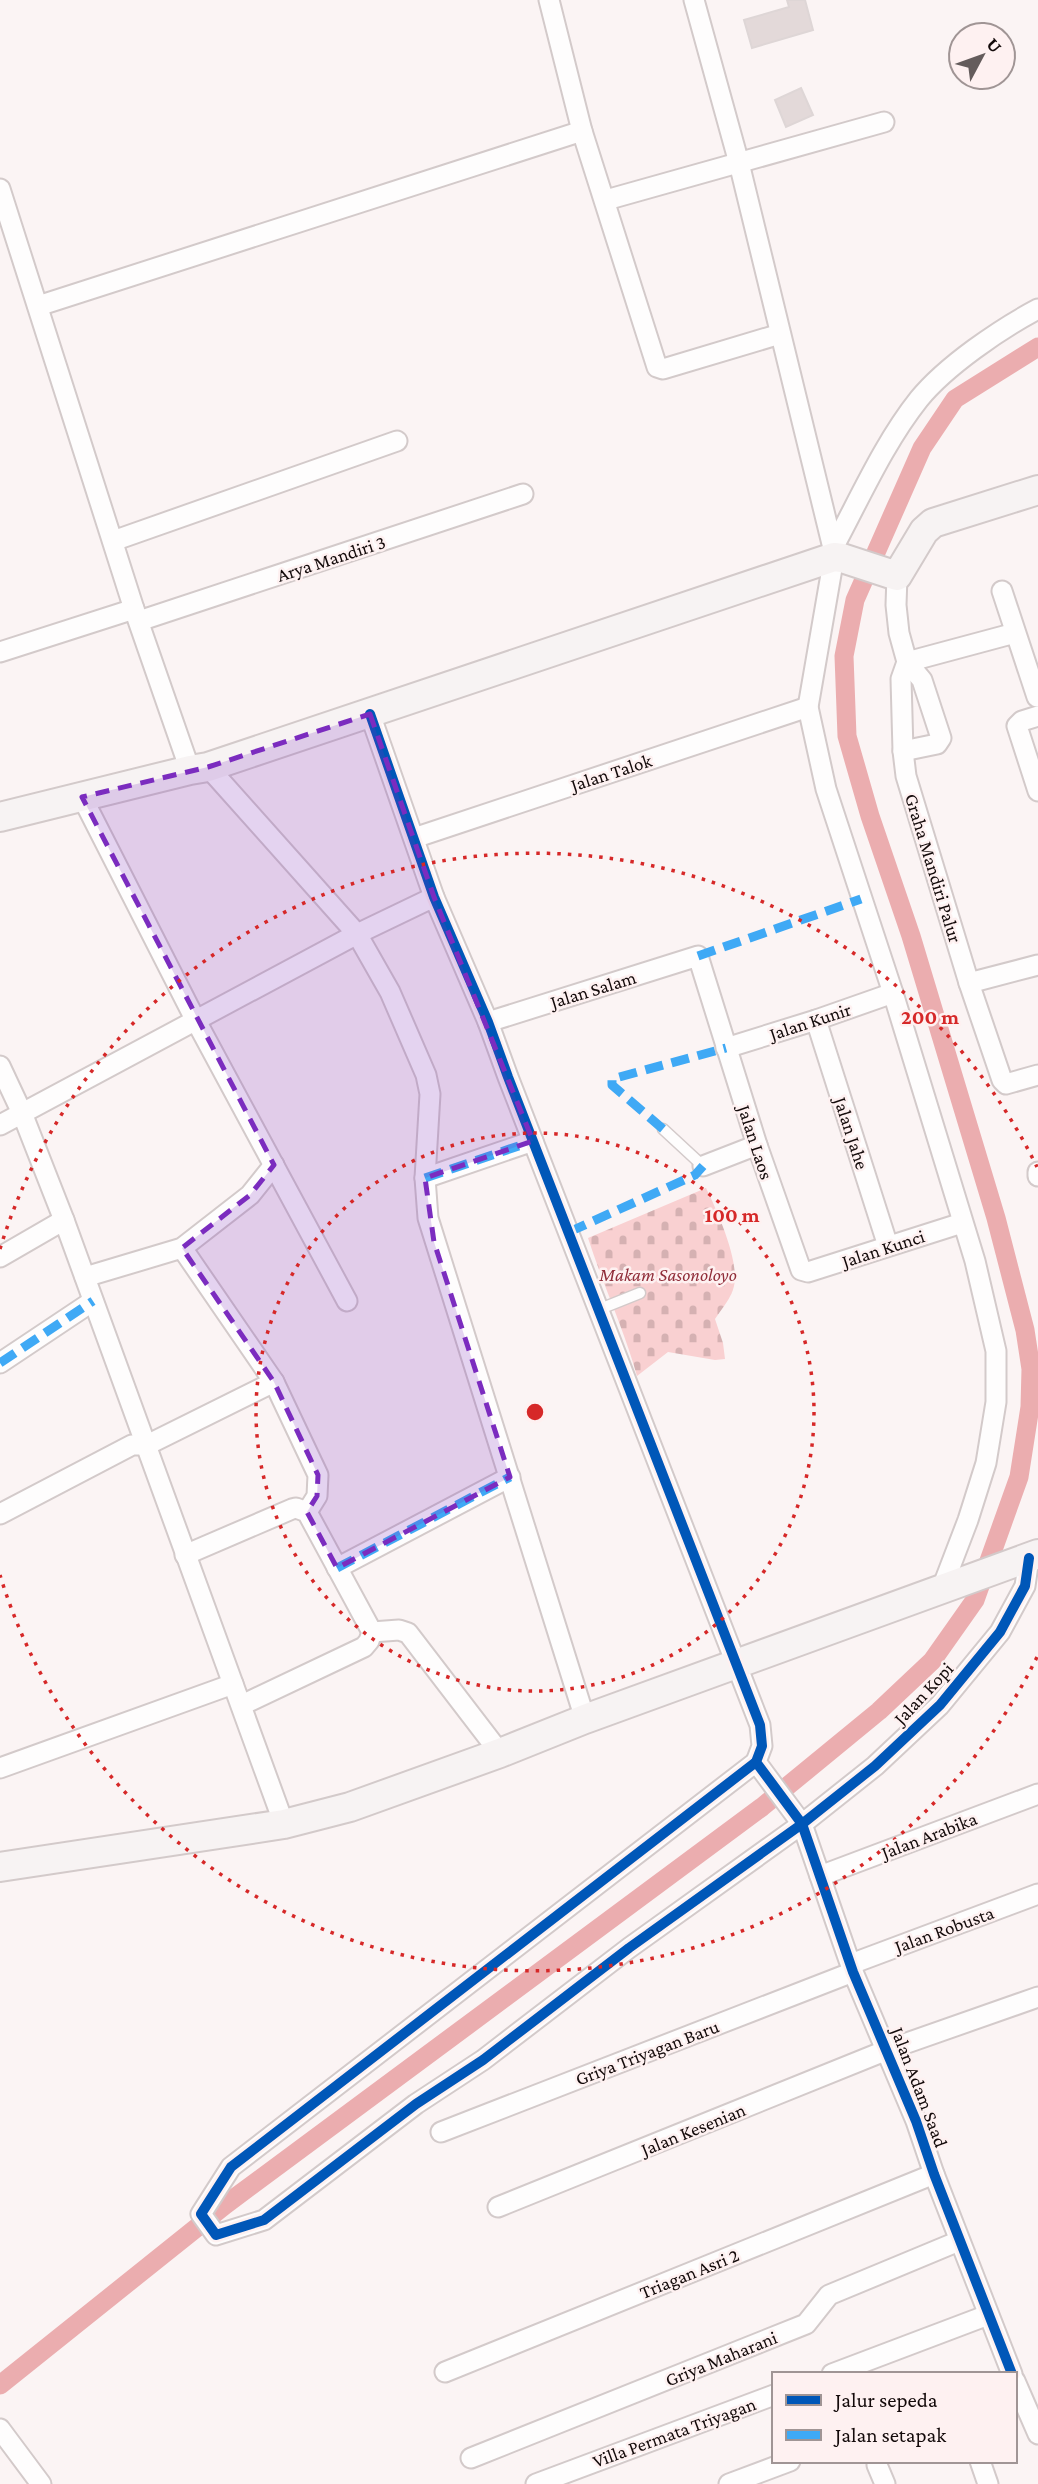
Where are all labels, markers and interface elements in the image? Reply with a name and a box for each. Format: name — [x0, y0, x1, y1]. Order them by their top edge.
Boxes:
north arrow — [947, 21, 1017, 91]
text: U — [982, 33, 1007, 57]
street label: Arya Mandiri 3 — [274, 531, 388, 586]
street label: Jalan Talok — [566, 749, 655, 796]
street label: Graha Mandiri Palur — [901, 791, 966, 945]
street label: Jalan Salam — [546, 966, 639, 1013]
street label: Jalan Kunir — [765, 998, 854, 1045]
text: 200 m — [901, 1005, 959, 1029]
street label: Jalan Jahe — [829, 1092, 873, 1172]
street label: Jalan Laos — [733, 1100, 777, 1182]
text: 100 m — [704, 1203, 760, 1227]
street label: Jalan Kunci — [837, 1225, 927, 1272]
park label: Makam Sasonoloyo — [598, 1264, 737, 1285]
centre of rings — [523, 1400, 547, 1424]
street label: Jalan Kopi — [888, 1658, 957, 1730]
street label: Jalan Arabika — [877, 1808, 980, 1864]
street label: Jalan Robusta — [890, 1902, 997, 1958]
street label: Griya Triyagan Baru — [573, 2015, 722, 2089]
street label: Jalan Adam Saad — [886, 2022, 952, 2150]
street label: Jalan Kesenian — [636, 2099, 749, 2161]
street label: Triagan Asri 2 — [637, 2244, 742, 2303]
street label: Griya Maharani — [662, 2326, 780, 2390]
legend — [772, 2372, 1017, 2463]
text: Jalur sepeda — [833, 2388, 938, 2412]
street label: Villa Permata Triyagan — [590, 2393, 759, 2472]
text: Jalan setapak — [833, 2423, 946, 2447]

